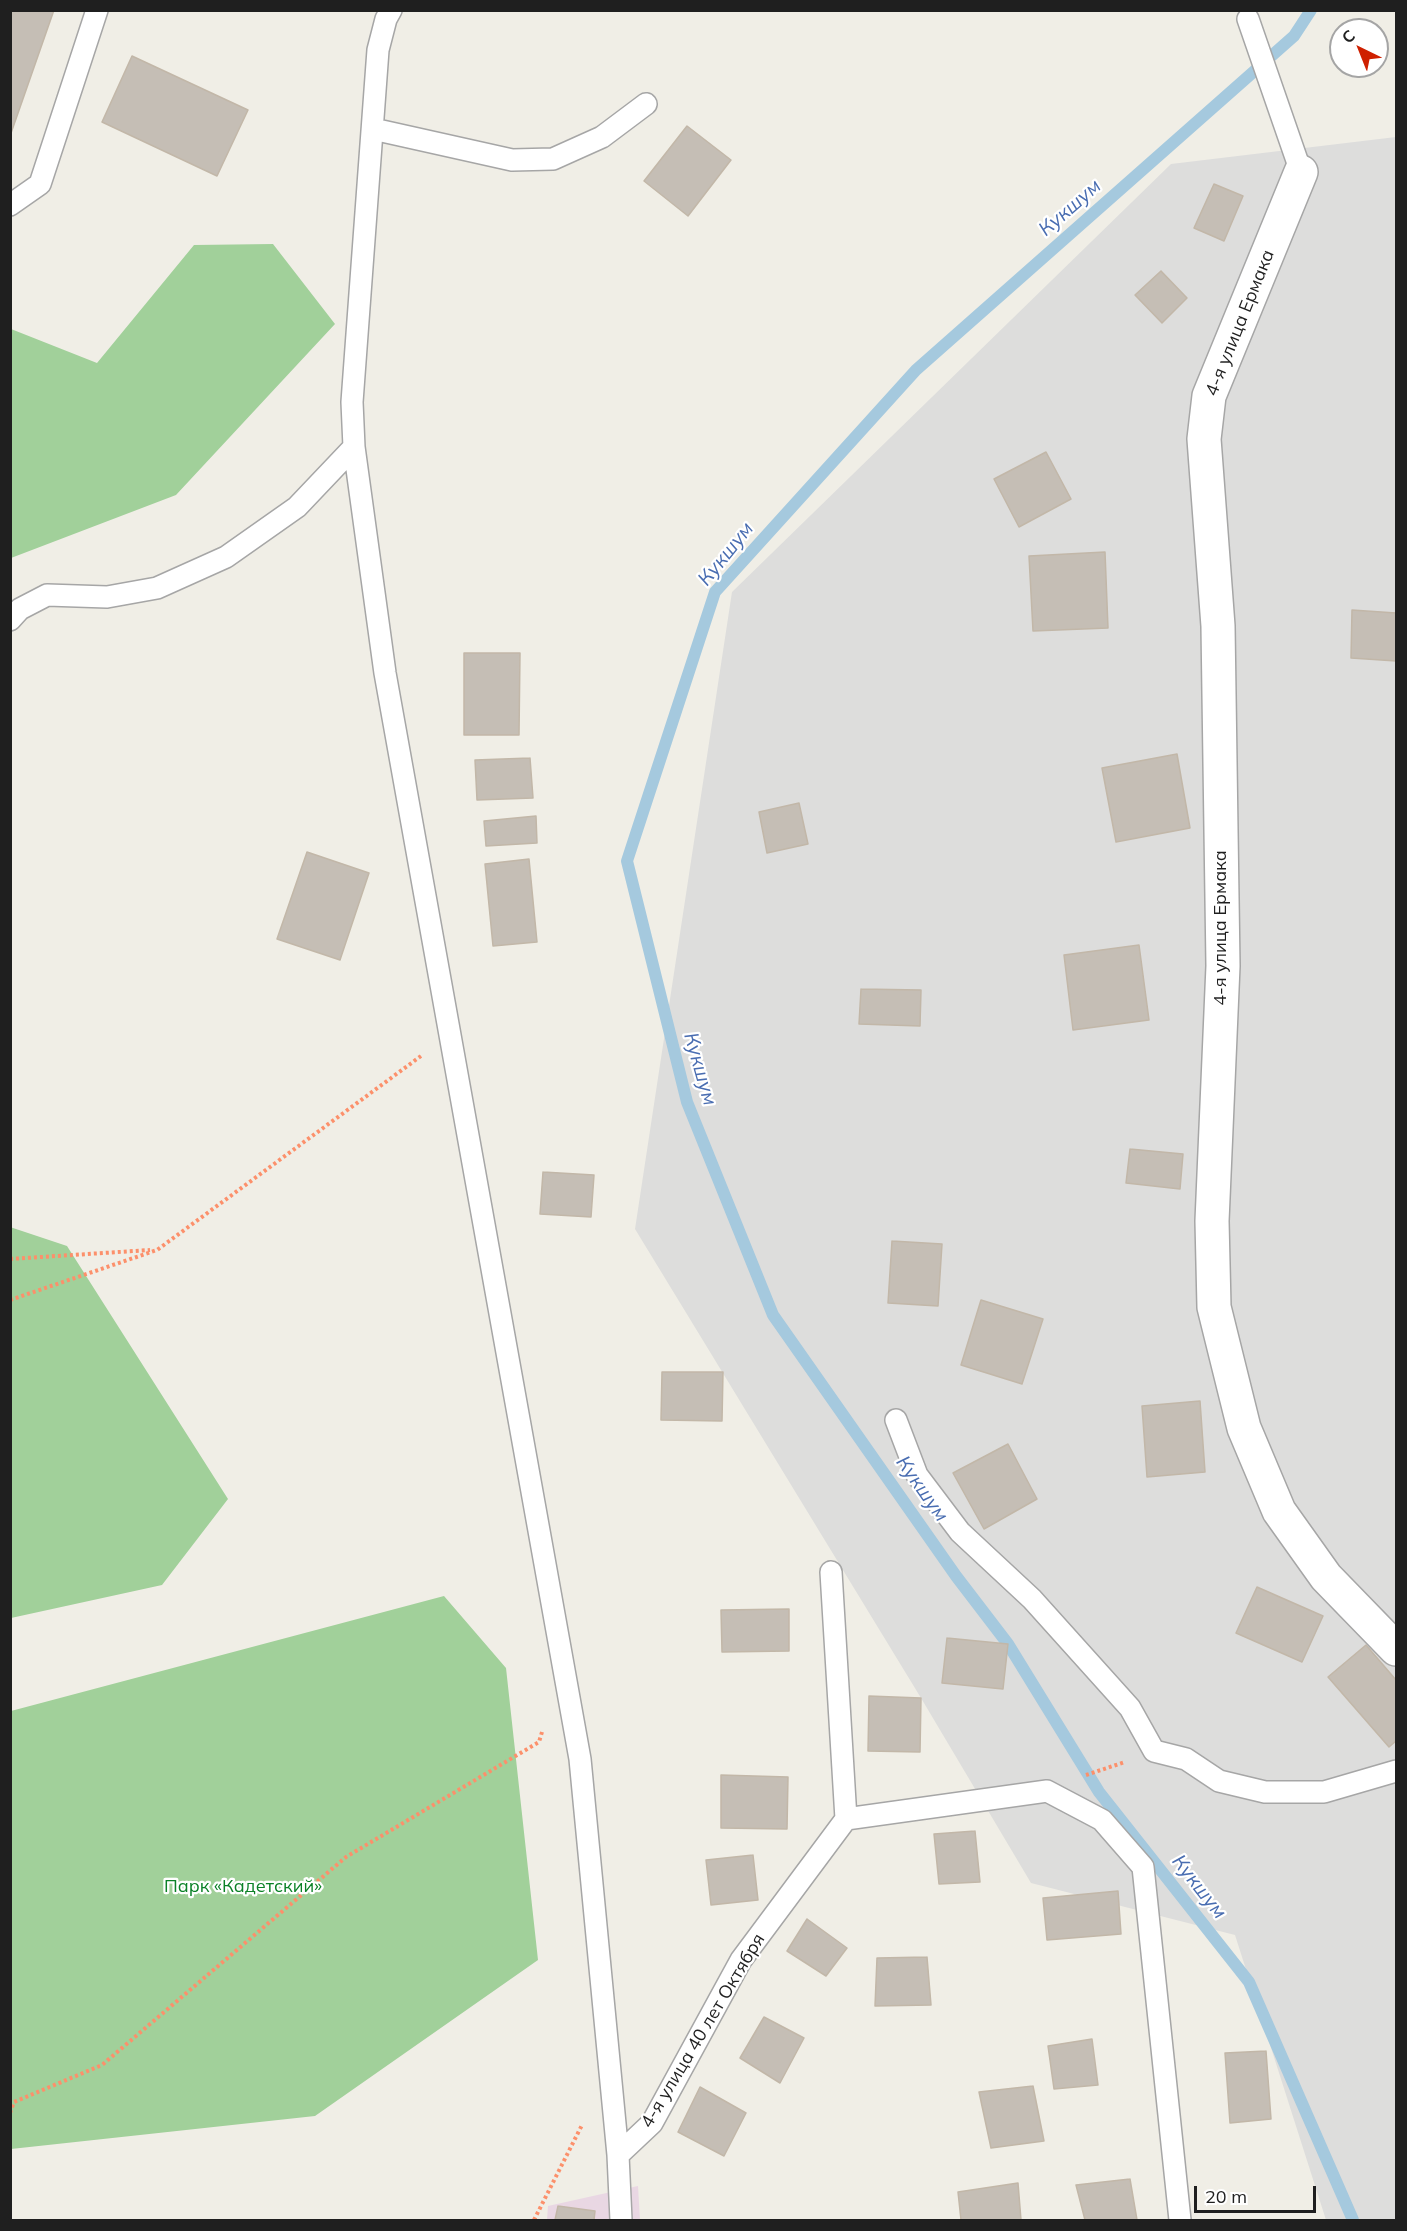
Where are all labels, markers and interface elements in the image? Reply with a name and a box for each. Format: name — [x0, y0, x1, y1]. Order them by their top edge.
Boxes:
north arrow — [1329, 18, 1389, 78]
text: С — [1337, 25, 1359, 47]
water label: Кукшум — [1034, 174, 1106, 242]
street label: 4-я улица Ермака — [1201, 247, 1279, 399]
water label: Кукшум — [693, 517, 759, 591]
street label: 4-я улица Ермака — [1210, 850, 1232, 1006]
water label: Кукшум — [678, 1030, 722, 1108]
water label: Кукшум — [891, 1451, 953, 1527]
water label: Кукшум — [1166, 1850, 1232, 1924]
park label: Парк «Кадетский» — [164, 1876, 322, 1898]
street label: 4-я улица 40 лет Октября — [636, 1930, 770, 2132]
scale bar — [1197, 2174, 1318, 2212]
text: 20 m — [1205, 2185, 1247, 2208]

